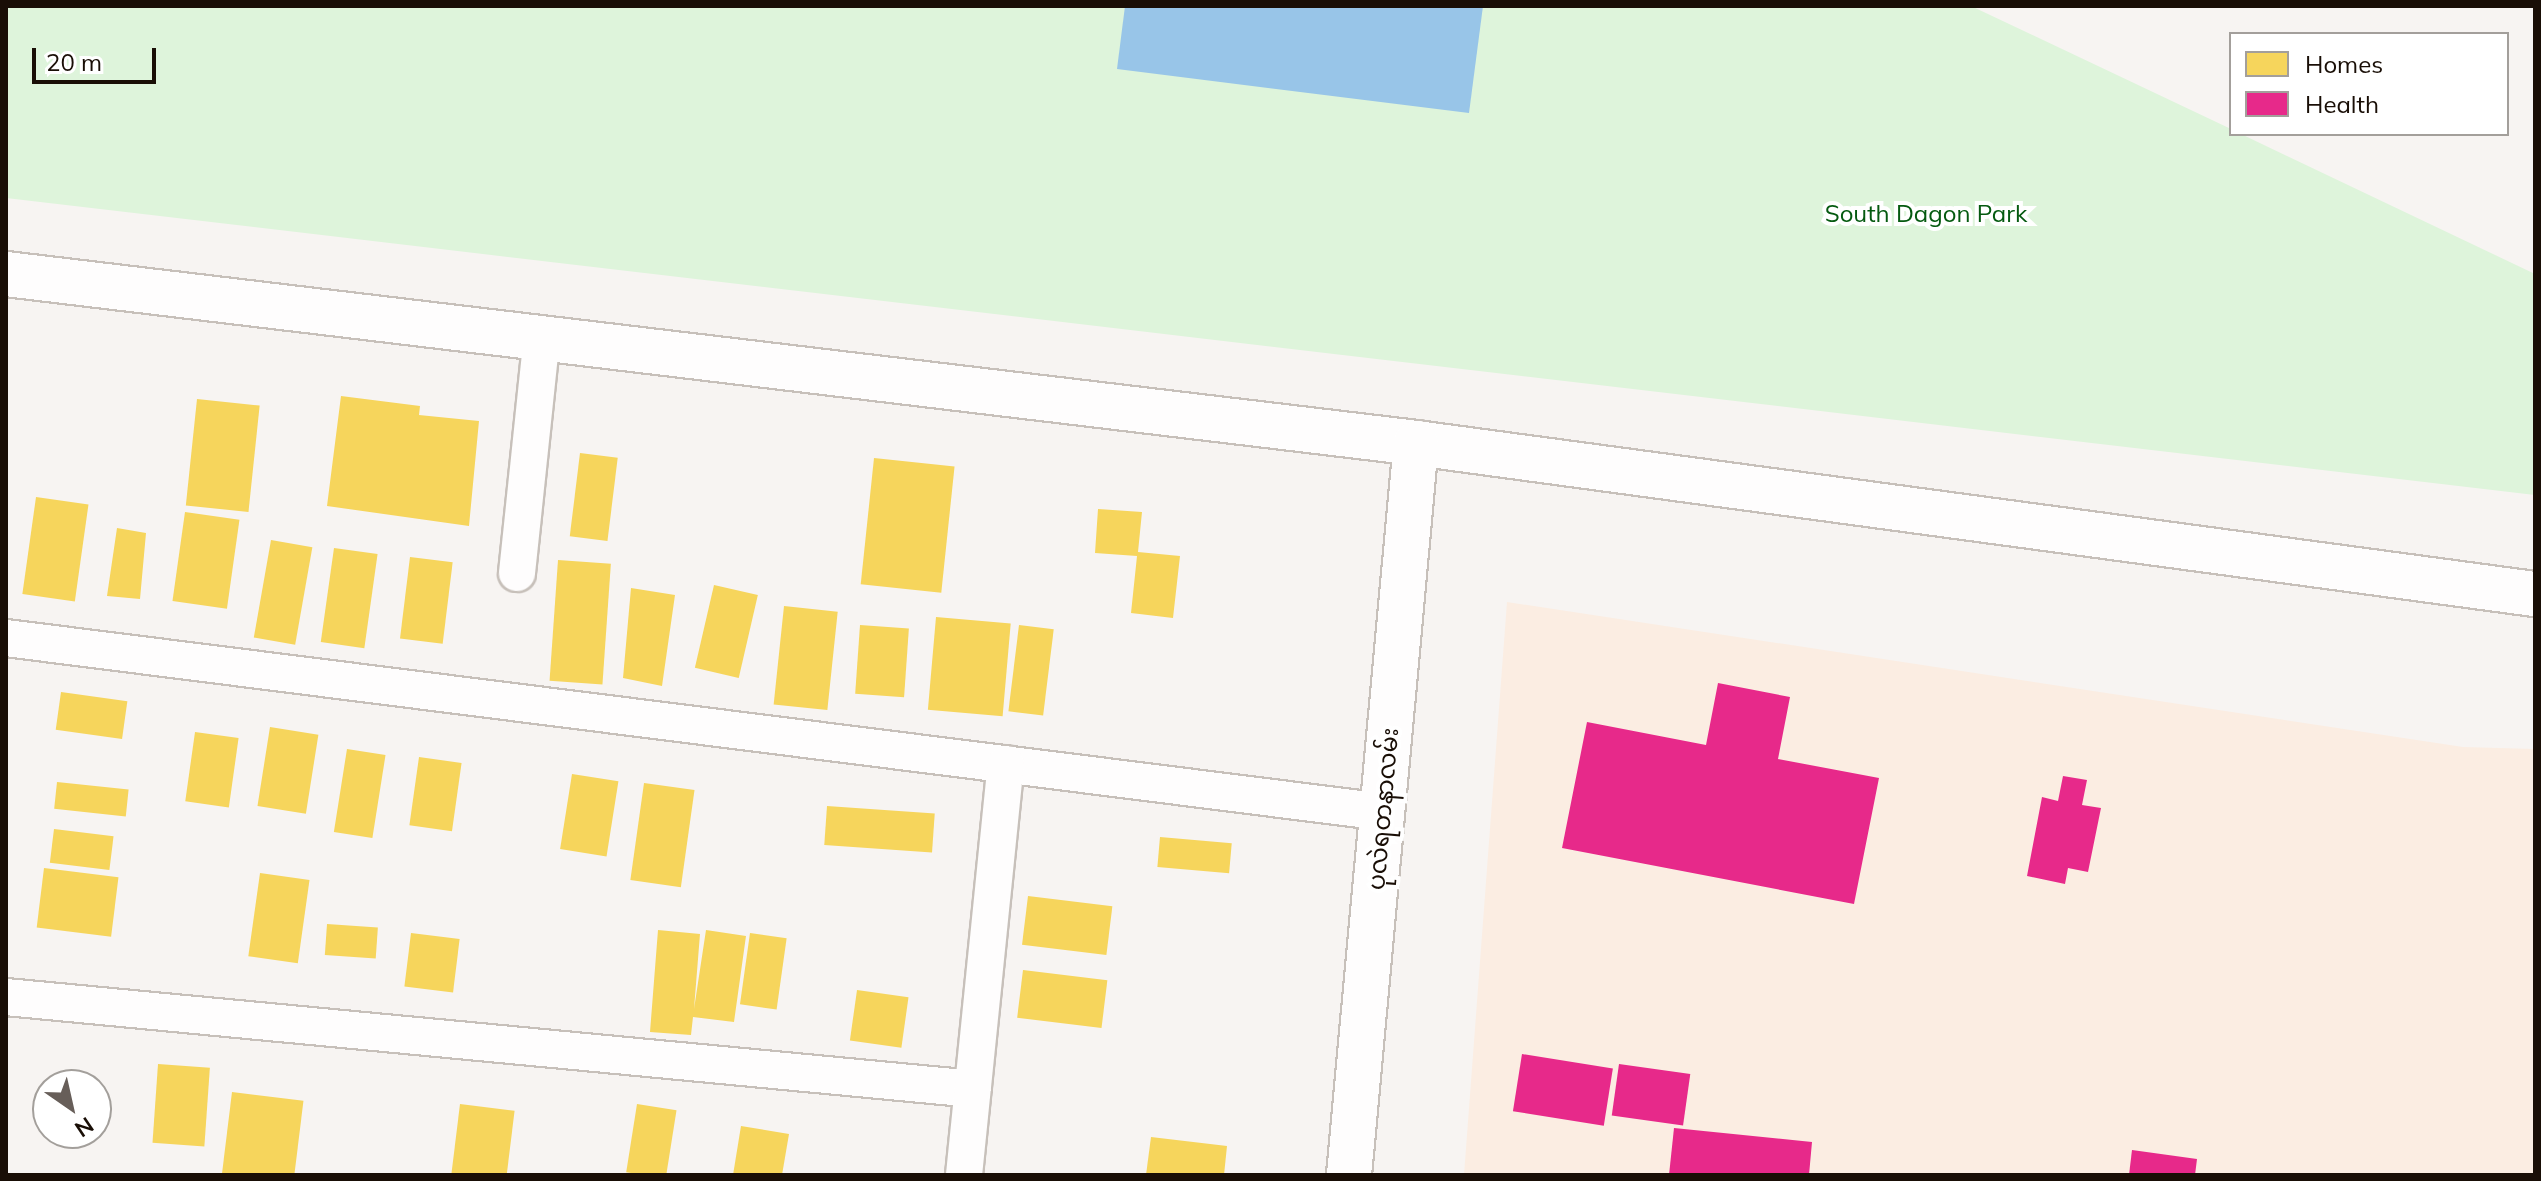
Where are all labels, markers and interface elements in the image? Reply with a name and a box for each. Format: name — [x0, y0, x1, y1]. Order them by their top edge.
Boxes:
scale bar — [36, 32, 160, 82]
legend — [2229, 32, 2509, 136]
text: 20 m — [46, 47, 102, 77]
text: Homes — [2305, 49, 2383, 79]
text: Health — [2305, 89, 2379, 119]
park label: South Dagon Park — [1825, 200, 2027, 228]
street label: ပုလဲရတနာလမ်း — [1362, 727, 1404, 891]
north arrow — [32, 1069, 112, 1149]
text: N — [70, 1111, 99, 1143]

